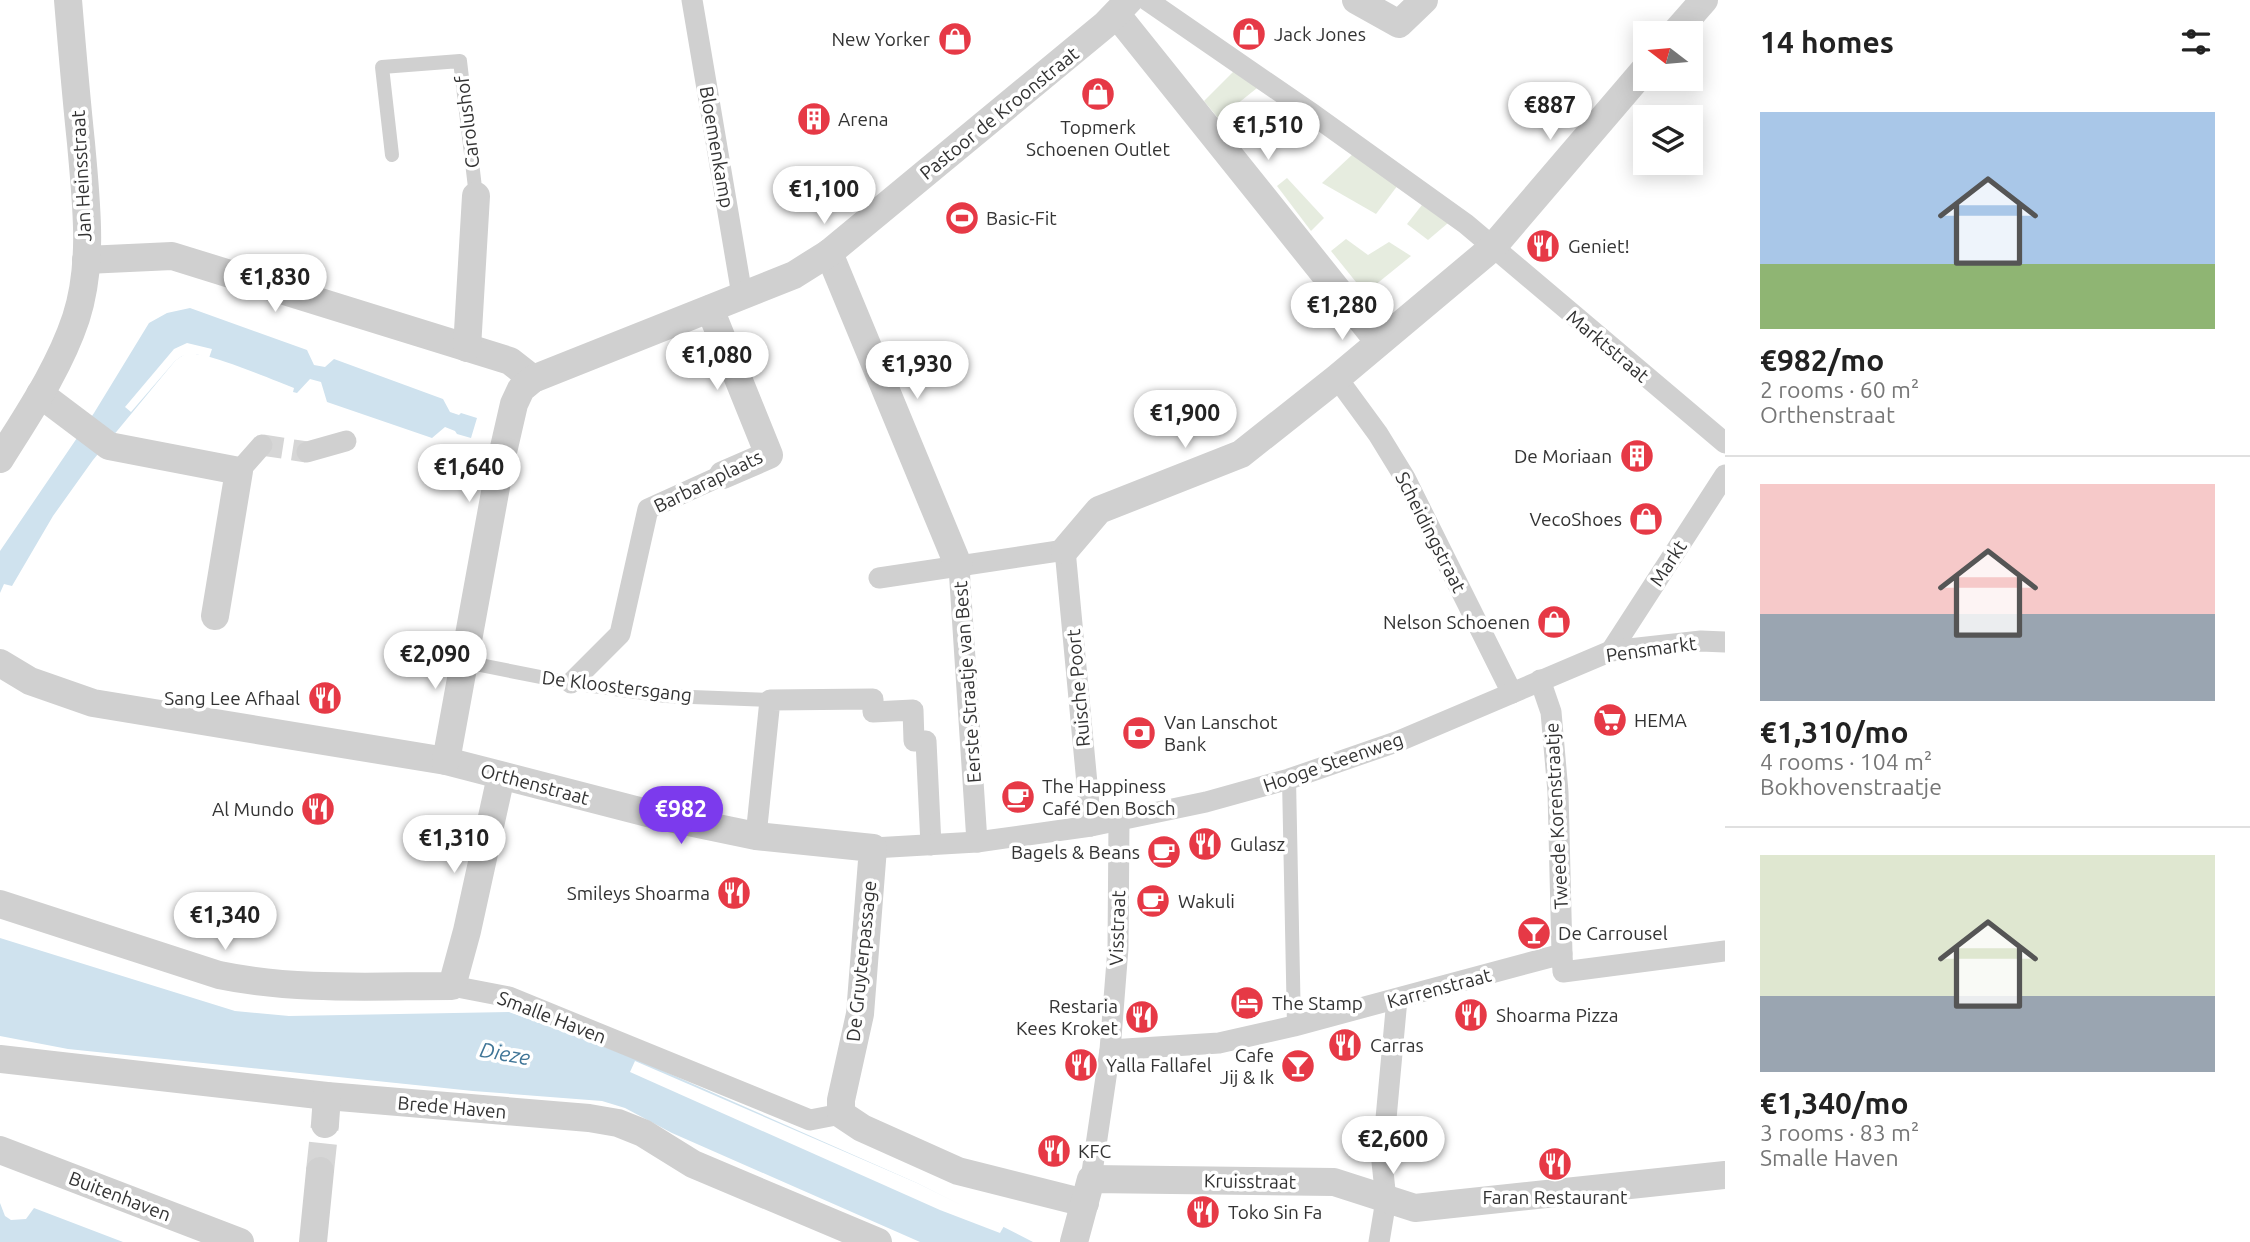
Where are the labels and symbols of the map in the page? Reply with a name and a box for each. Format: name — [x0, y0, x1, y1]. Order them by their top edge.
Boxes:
shop icon: Jack Jones — [1230, 15, 1268, 53]
shop icon: New Yorker — [936, 20, 974, 58]
north arrow — [1633, 21, 1703, 91]
place label: Jack Jones — [1274, 23, 1366, 45]
place label: New Yorker — [831, 28, 930, 50]
street label: Pastoor de Kroonstraat — [915, 42, 1083, 184]
street label: Carolushof — [450, 74, 484, 170]
shop icon: Topmerk Schoenen Outlet — [1079, 75, 1117, 113]
pin: €887 — [1509, 82, 1591, 142]
street label: Bloemenkamp — [695, 84, 739, 210]
building icon: Arena — [795, 100, 833, 138]
pin: €1,510 — [1211, 102, 1325, 162]
place label: Arena — [838, 108, 889, 130]
street label: Jan Heinsstraat — [67, 109, 95, 242]
place label: Topmerk Schoenen Outlet — [1026, 116, 1170, 160]
pin: €1,100 — [767, 166, 881, 226]
sports icon: Basic-Fit — [943, 199, 981, 237]
place label: Basic-Fit — [986, 207, 1057, 229]
restaurant icon: Geniet! — [1524, 227, 1562, 265]
place label: Geniet! — [1568, 235, 1630, 257]
pin: €1,830 — [218, 254, 332, 314]
pin: €1,280 — [1285, 282, 1399, 342]
street label: Marktstraat — [1562, 305, 1654, 387]
pin: €1,080 — [660, 332, 774, 392]
pin: €1,930 — [860, 342, 974, 401]
pin: €1,900 — [1128, 391, 1242, 450]
building icon: De Moriaan — [1618, 437, 1656, 475]
pin: €1,640 — [412, 444, 526, 504]
street label: Barbaraplaats — [650, 445, 766, 517]
place label: De Moriaan — [1514, 445, 1612, 467]
street label: Scheidingstraat — [1391, 468, 1471, 596]
shop icon: VecoShoes — [1627, 500, 1665, 538]
place label: VecoShoes — [1530, 508, 1622, 530]
street label: Markt — [1645, 535, 1691, 590]
street label: Eerste Straatje van Best — [949, 580, 985, 784]
shop icon: Nelson Schoenen — [1535, 603, 1573, 641]
place label: Nelson Schoenen — [1383, 611, 1530, 633]
street label: Ruische Poort — [1062, 628, 1094, 748]
pin: €2,090 — [378, 632, 492, 691]
street label: Pensmarkt — [1604, 632, 1698, 666]
street label: De Kloostersgang — [541, 666, 693, 706]
restaurant icon: Sang Lee Afhaal — [306, 679, 344, 717]
place label: Sang Lee Afhaal — [164, 687, 300, 709]
supermarket icon: HEMA — [1591, 701, 1629, 739]
place label: HEMA — [1634, 709, 1687, 731]
place label: Van Lanschot Bank — [1164, 711, 1278, 755]
bank icon: Van Lanschot Bank — [1120, 714, 1158, 752]
street label: Tweede Korenstraatje — [1540, 722, 1572, 910]
street label: Hooge Steenweg — [1260, 728, 1406, 796]
street label: Orthenstraat — [478, 759, 592, 809]
place label: The Happiness Café Den Bosch — [1042, 775, 1176, 819]
cafe icon: The Happiness Café Den Bosch — [999, 778, 1037, 816]
pin: €982 — [640, 786, 722, 846]
restaurant icon: Al Mundo — [299, 790, 337, 828]
place label: Al Mundo — [212, 798, 294, 820]
pin: €1,310 — [397, 816, 511, 875]
restaurant icon: Gulasz — [1186, 825, 1224, 863]
cafe icon: Bagels & Beans — [1145, 833, 1183, 871]
place label: Gulasz — [1230, 833, 1285, 855]
place label: Bagels & Beans — [1011, 841, 1140, 863]
restaurant icon: Smileys Shoarma — [715, 874, 753, 912]
street label: De Gruyterpassage — [842, 879, 880, 1043]
place label: Smileys Shoarma — [567, 882, 710, 904]
cafe icon: Wakuli — [1134, 882, 1172, 920]
street label: Visstraat — [1105, 889, 1129, 966]
place label: Wakuli — [1178, 890, 1235, 912]
pin: €1,340 — [168, 892, 282, 952]
bar icon: De Carrousel — [1515, 914, 1553, 952]
place label: De Carrousel — [1558, 922, 1668, 944]
street label: Karrenstraat — [1385, 963, 1494, 1012]
hotel icon: The Stamp — [1228, 984, 1266, 1022]
street label: Smalle Haven — [495, 986, 609, 1048]
place label: The Stamp — [1272, 992, 1363, 1014]
place label: Restaria Kees Kroket — [1016, 995, 1119, 1039]
restaurant icon: Shoarma Pizza — [1452, 996, 1490, 1034]
restaurant icon: Restaria Kees Kroket — [1123, 998, 1161, 1036]
place label: Shoarma Pizza — [1496, 1004, 1619, 1026]
restaurant icon: Carras — [1326, 1026, 1364, 1064]
place label: Carras — [1370, 1034, 1424, 1056]
water label: Dieze — [478, 1037, 533, 1069]
place label: Cafe Jij & Ik — [1220, 1044, 1274, 1088]
restaurant icon: Yalla Fallafel — [1062, 1046, 1100, 1084]
bar icon: Cafe Jij & Ik — [1279, 1047, 1317, 1085]
place label: Yalla Fallafel — [1106, 1054, 1212, 1076]
street label: Brede Haven — [397, 1091, 507, 1123]
pin: €2,600 — [1336, 1116, 1450, 1176]
restaurant icon: KFC — [1035, 1132, 1073, 1170]
place label: KFC — [1078, 1140, 1112, 1162]
restaurant icon: Faran Restaurant — [1536, 1145, 1574, 1183]
street label: Buitenhaven — [66, 1166, 174, 1226]
street label: Kruisstraat — [1204, 1169, 1297, 1193]
place label: Faran Restaurant — [1482, 1186, 1628, 1208]
restaurant icon: Toko Sin Fa — [1184, 1193, 1222, 1231]
place label: Toko Sin Fa — [1228, 1201, 1322, 1223]

